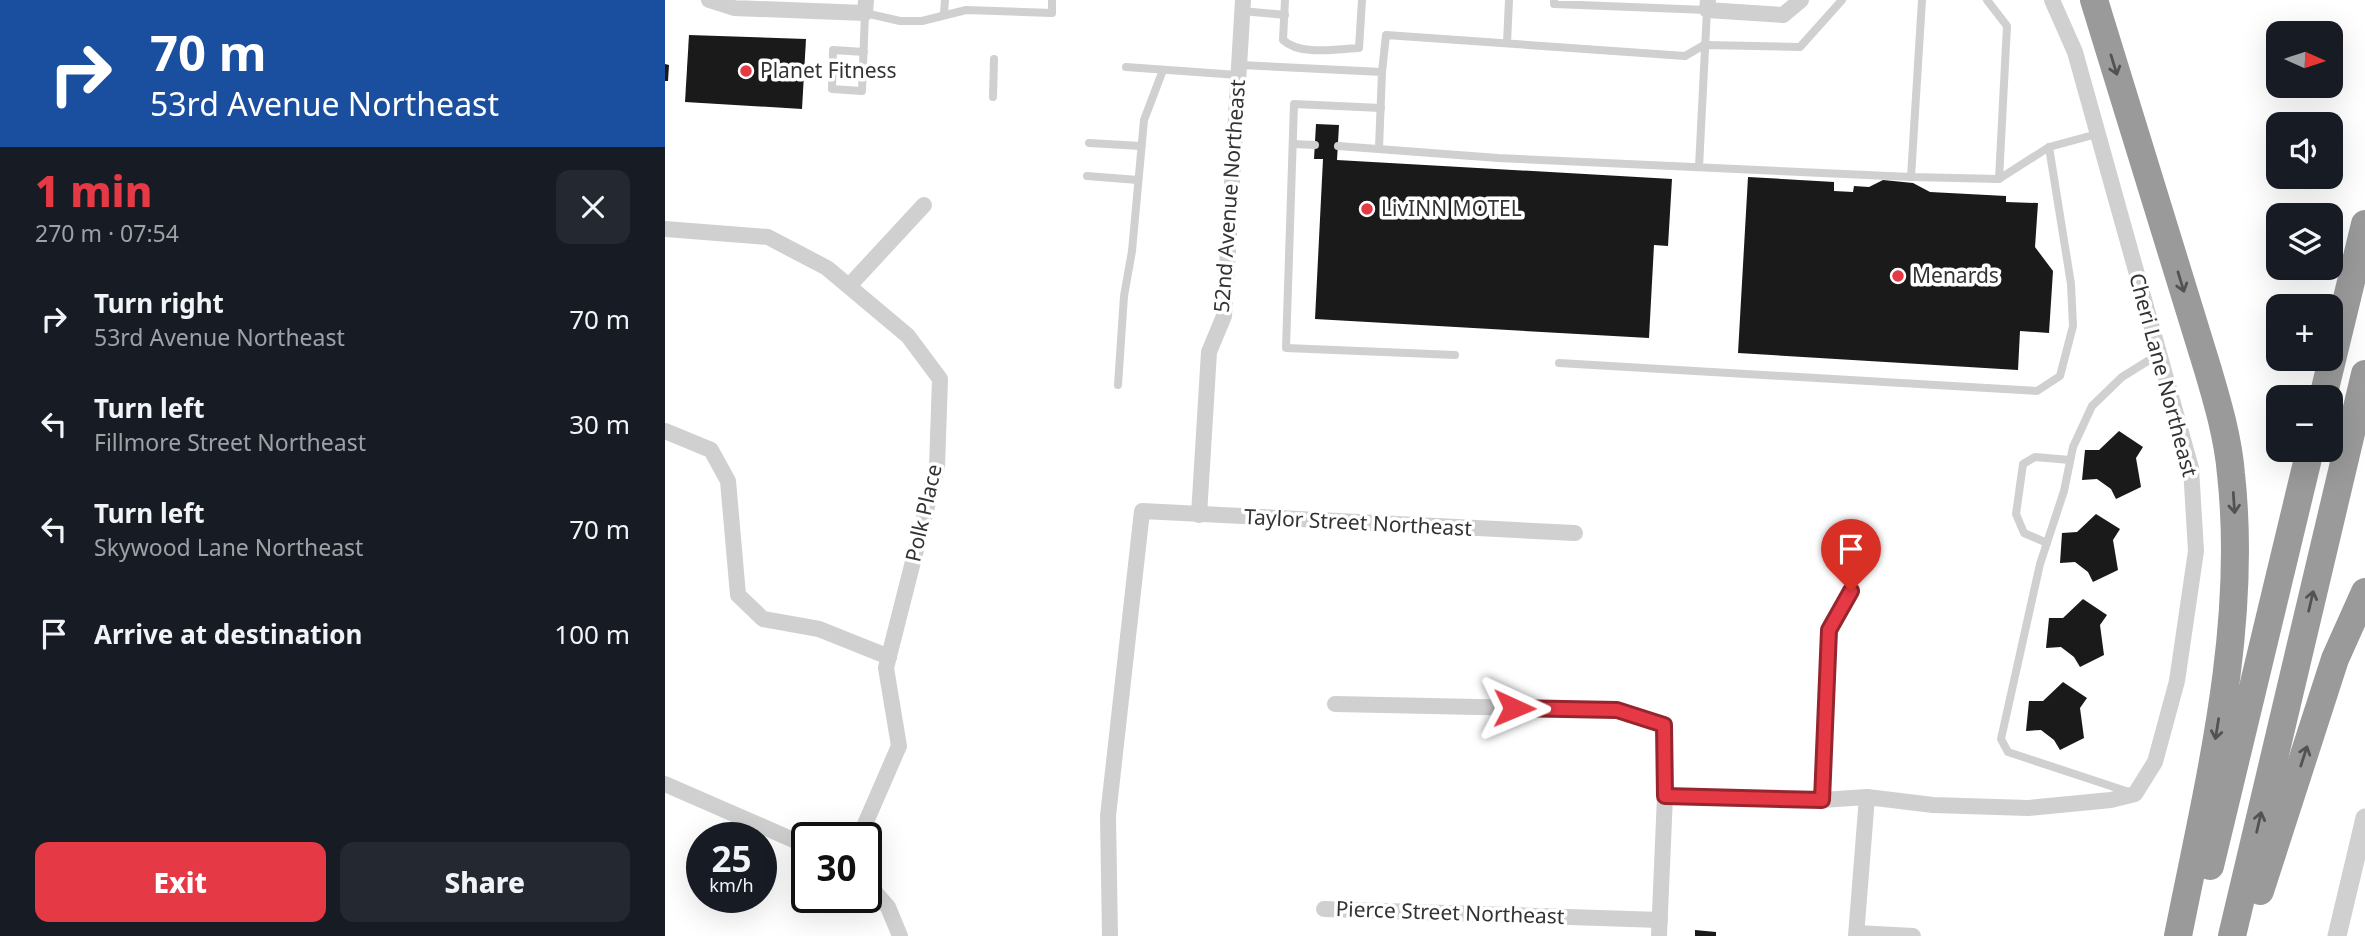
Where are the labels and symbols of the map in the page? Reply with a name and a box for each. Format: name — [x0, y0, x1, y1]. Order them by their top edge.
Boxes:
north arrow — [2266, 21, 2343, 98]
one-way arrow — [2109, 54, 2122, 76]
place label: Planet Fitness — [760, 56, 897, 84]
marker: Planet Fitness — [738, 63, 754, 79]
street label: 52nd Avenue Northeast — [1207, 78, 1251, 313]
place label: LivINN MOTEL — [1381, 194, 1522, 222]
marker: LivINN MOTEL — [1359, 201, 1375, 217]
place label: Menards — [1912, 261, 1999, 289]
marker: Menards — [1890, 268, 1906, 284]
street label: Cheri Lane Northeast — [2123, 270, 2205, 480]
one-way arrow — [2176, 271, 2189, 293]
street label: Polk Place — [898, 461, 948, 564]
one-way arrow — [2227, 491, 2240, 514]
street label: Taylor Street Northeast — [1243, 502, 1473, 542]
pin — [1821, 519, 1881, 591]
one-way arrow — [2306, 590, 2319, 612]
position arrow — [1477, 671, 1551, 745]
one-way arrow — [2210, 717, 2223, 740]
one-way arrow — [2298, 745, 2311, 767]
one-way arrow — [2253, 811, 2266, 834]
speed limit sign: 30 — [791, 822, 882, 913]
street label: Pierce Street Northeast — [1335, 894, 1565, 930]

